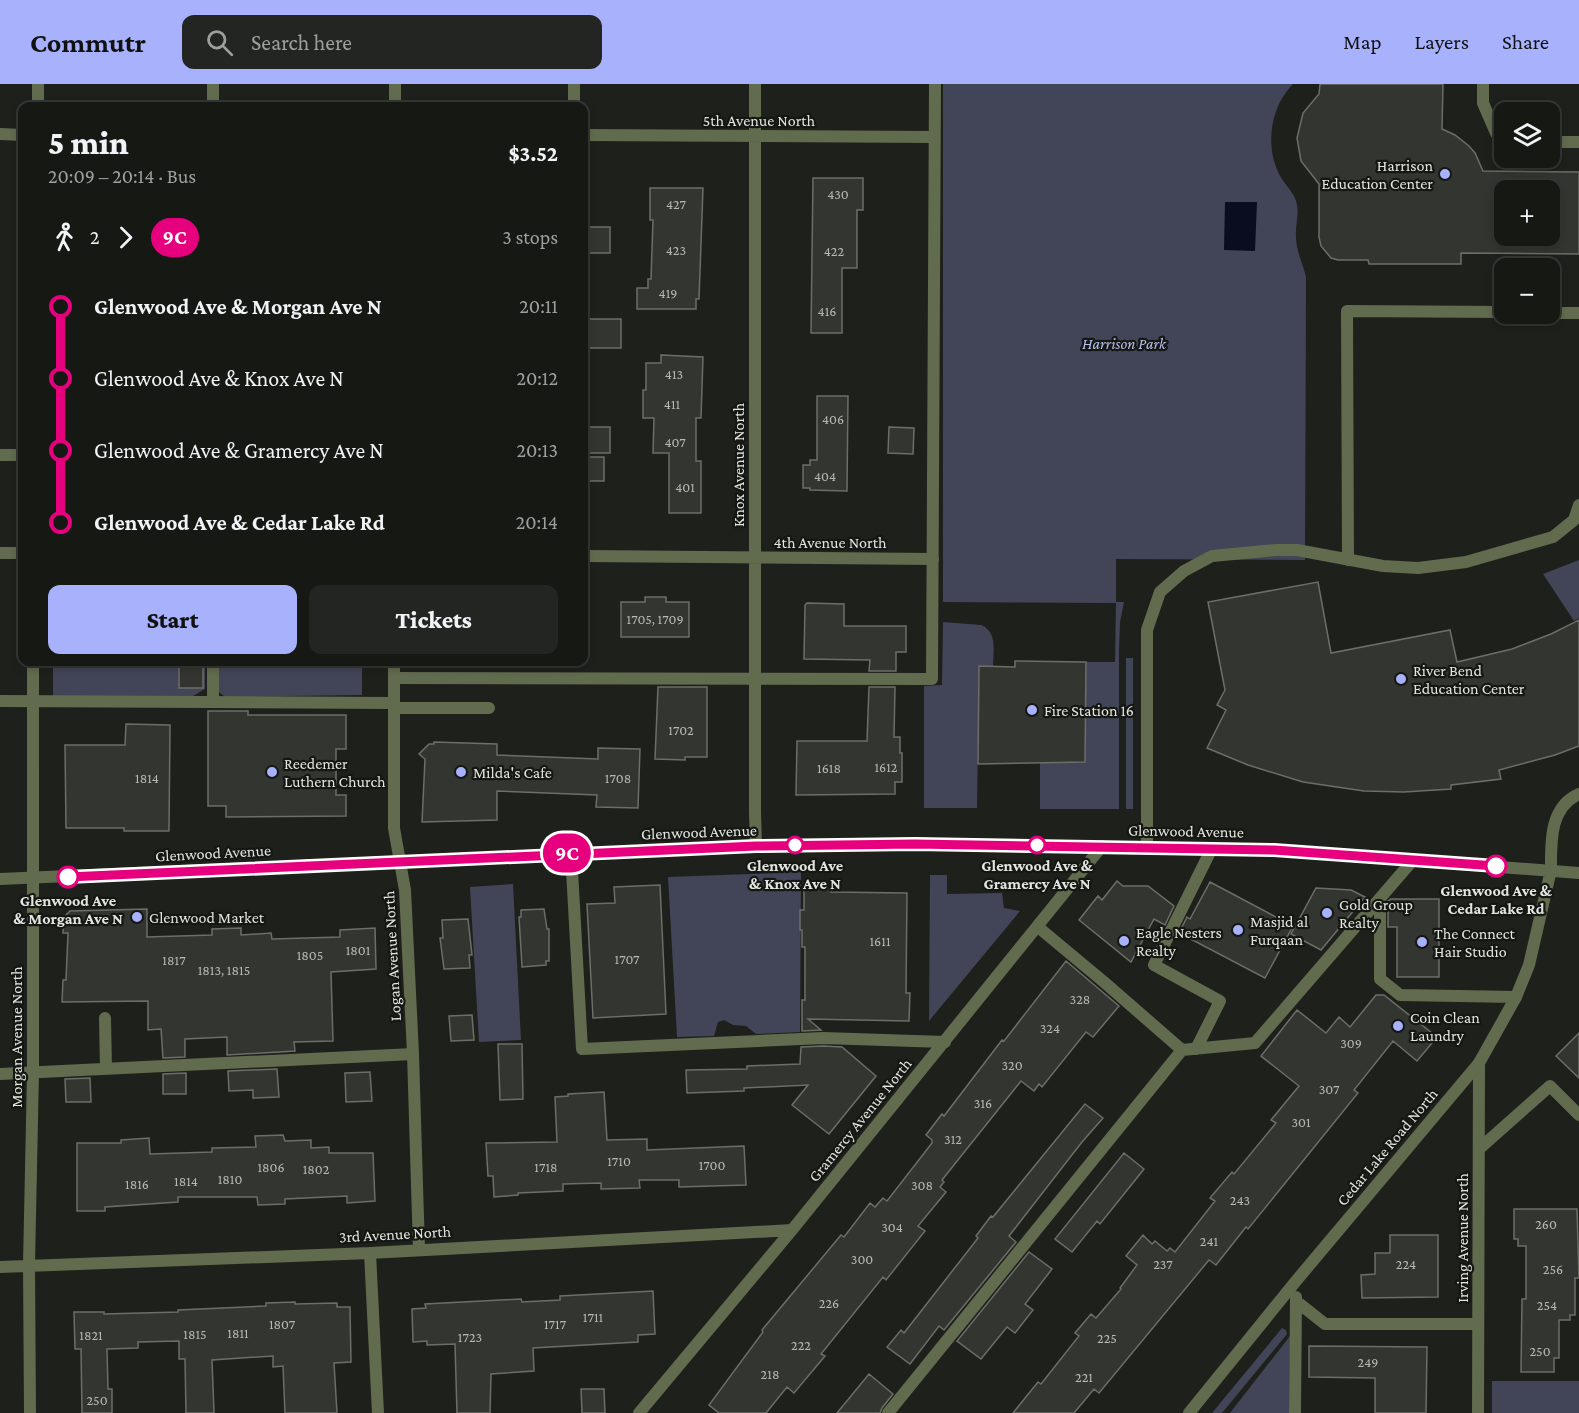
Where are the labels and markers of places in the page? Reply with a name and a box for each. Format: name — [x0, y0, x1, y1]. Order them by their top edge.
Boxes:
place label: Harrison Education Center — [1321, 157, 1433, 192]
marker: Harrison Education Center — [1438, 167, 1452, 181]
place label: River Bend Education Center — [1413, 662, 1525, 697]
marker: River Bend Education Center — [1394, 672, 1408, 686]
place label: Fire Station 16 — [1044, 702, 1134, 719]
marker: Fire Station 16 — [1025, 703, 1039, 717]
place label: Reedemer Luthern Church — [284, 755, 386, 790]
place label: Milda's Cafe — [473, 764, 552, 781]
marker: Reedemer Luthern Church — [265, 765, 279, 779]
marker: Milda's Cafe — [454, 765, 468, 779]
marker: Glenwood Ave & Knox Ave N — [786, 836, 804, 854]
marker: Glenwood Ave & Gramercy Ave N — [1028, 836, 1046, 854]
marker: Glenwood Ave & Cedar Lake Rd — [1485, 855, 1507, 877]
place label: Glenwood Ave & Knox Ave N — [747, 857, 844, 892]
place label: Glenwood Ave & Gramercy Ave N — [981, 857, 1094, 892]
marker: Glenwood Ave & Morgan Ave N — [57, 866, 79, 888]
place label: Glenwood Ave & Cedar Lake Rd — [1440, 882, 1553, 917]
place label: Glenwood Ave & Morgan Ave N — [13, 892, 123, 927]
place label: Gold Group Realty — [1339, 896, 1413, 932]
marker: Gold Group Realty — [1320, 906, 1334, 920]
place label: Glenwood Market — [149, 909, 265, 926]
marker: Glenwood Market — [130, 910, 144, 924]
place label: Masjid al Furqaan — [1250, 913, 1308, 949]
marker: Masjid al Furqaan — [1231, 923, 1245, 937]
place label: Eagle Nesters Realty — [1136, 924, 1222, 960]
place label: The Connect Hair Studio — [1434, 925, 1515, 960]
marker: Eagle Nesters Realty — [1117, 934, 1131, 948]
marker: The Connect Hair Studio — [1415, 935, 1429, 949]
place label: Coin Clean Laundry — [1410, 1009, 1480, 1045]
marker: Coin Clean Laundry — [1391, 1019, 1405, 1033]

